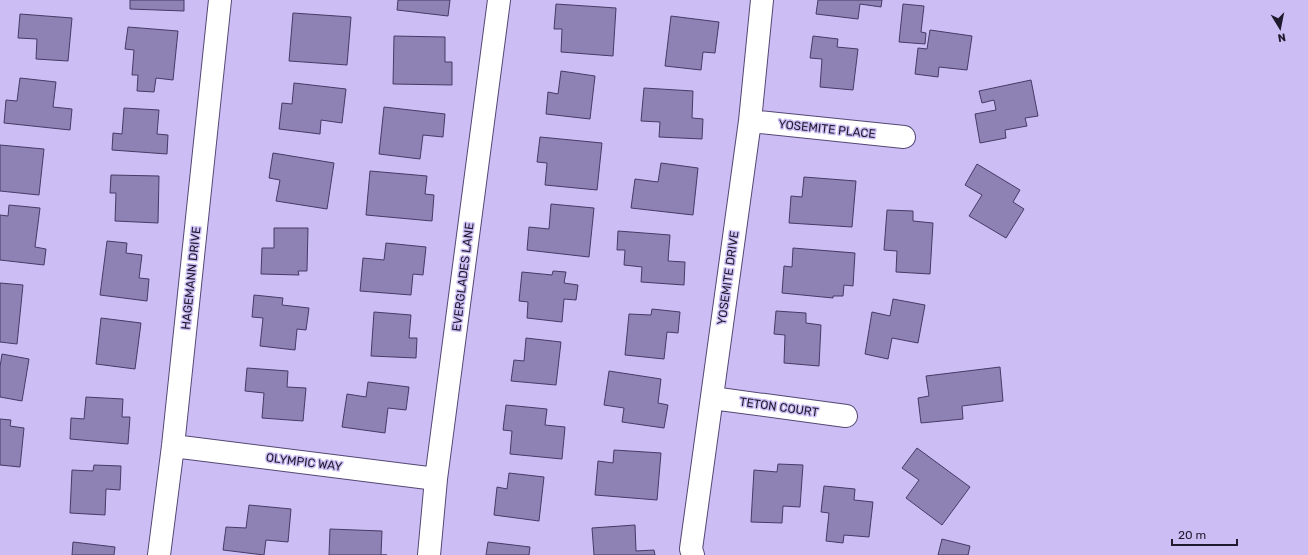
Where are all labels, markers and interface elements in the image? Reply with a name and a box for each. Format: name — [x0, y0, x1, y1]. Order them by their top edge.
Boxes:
north arrow — [1260, 8, 1300, 48]
text: N — [1277, 30, 1287, 44]
street label: YOSEMITE PLACE — [778, 117, 876, 141]
street label: EVERGLADES LANE — [449, 222, 477, 332]
street label: HAGEMANN DRIVE — [179, 226, 203, 330]
street label: YOSEMITE DRIVE — [714, 230, 742, 326]
street label: TETON COURT — [739, 395, 819, 419]
street label: OLYMPIC WAY — [265, 450, 343, 474]
scale bar — [1172, 521, 1237, 547]
text: 20 m — [1178, 528, 1206, 542]

